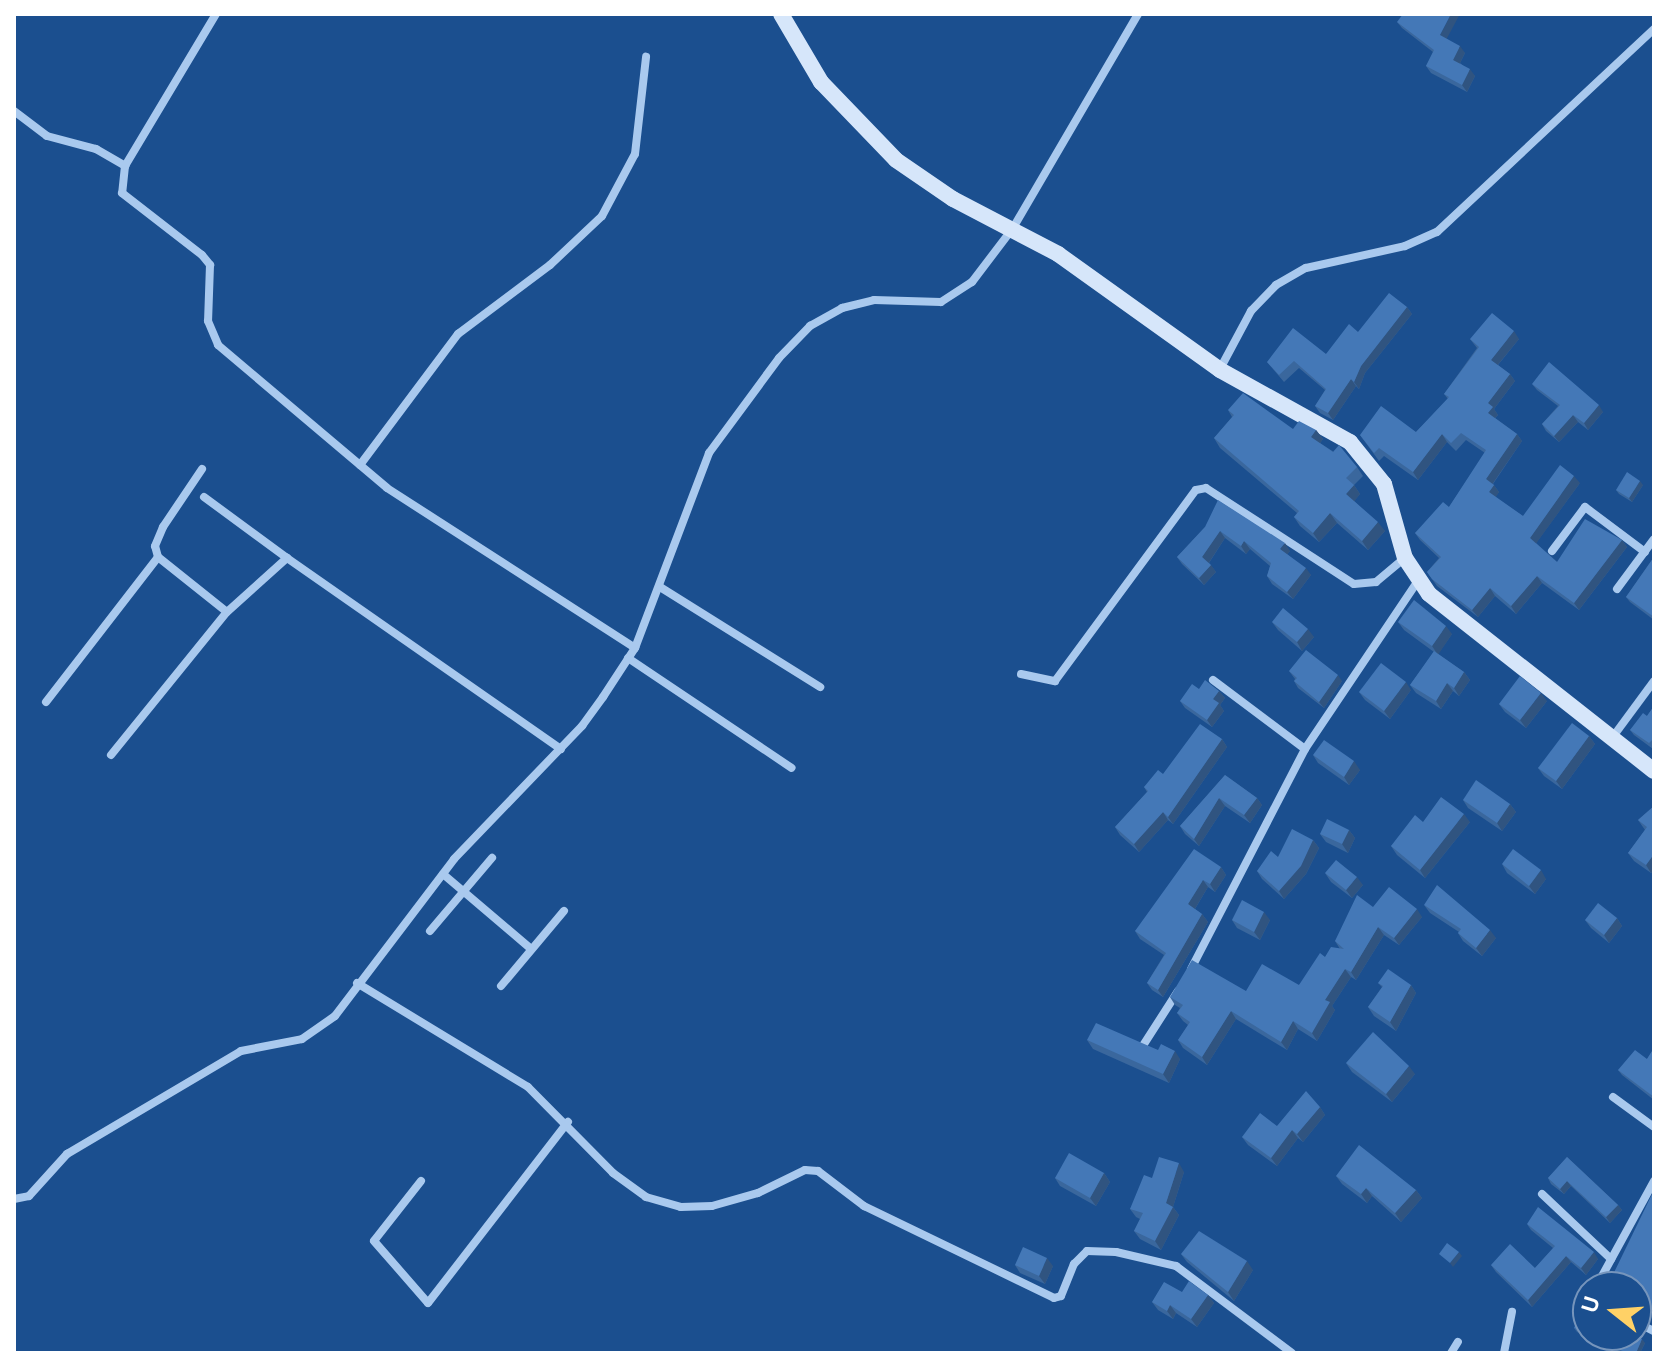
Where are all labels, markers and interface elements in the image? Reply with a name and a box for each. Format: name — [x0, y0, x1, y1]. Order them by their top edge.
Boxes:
north arrow — [1572, 1271, 1652, 1351]
text: U — [1575, 1293, 1606, 1316]

